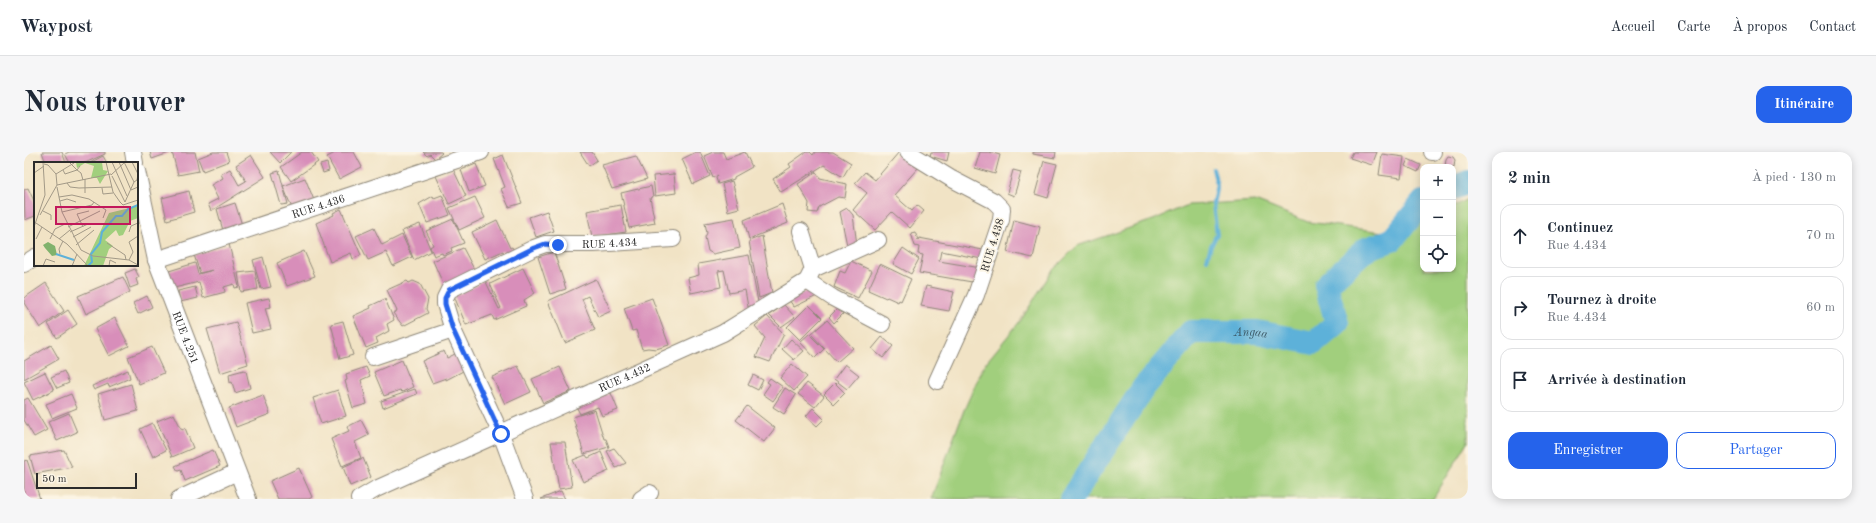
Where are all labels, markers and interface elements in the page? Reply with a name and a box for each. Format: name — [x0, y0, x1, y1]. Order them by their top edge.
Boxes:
text: Waypost — [20, 18, 93, 37]
text: Accueil — [1611, 20, 1655, 34]
text: Carte — [1677, 20, 1710, 34]
text: À propos — [1732, 20, 1787, 34]
text: Contact — [1809, 20, 1856, 34]
button: Itinéraire — [1756, 86, 1852, 123]
text: Nous trouver — [24, 90, 185, 118]
inset map — [34, 162, 138, 266]
map controls — [1420, 164, 1456, 272]
button: + — [1420, 164, 1456, 200]
text: 2 min — [1508, 170, 1551, 187]
text: À pied · 130 m — [1752, 171, 1836, 184]
street label: RUE 4.436 — [291, 194, 347, 221]
button: − — [1420, 200, 1456, 236]
street label: RUE 4.438 — [980, 217, 1007, 274]
text: Continuez — [1547, 221, 1613, 236]
icon: ahead — [1509, 225, 1531, 247]
text: 70 m — [1806, 229, 1835, 242]
route end — [549, 236, 567, 254]
button: locate — [1420, 236, 1456, 272]
street label: RUE 4.434 — [582, 237, 638, 251]
text: Rue 4.434 — [1547, 239, 1607, 252]
text: Tournez à droite — [1547, 293, 1657, 308]
icon: right — [1509, 297, 1531, 319]
text: 60 m — [1806, 301, 1835, 314]
street label: RUE 4.251 — [169, 310, 200, 366]
text: Rue 4.434 — [1547, 311, 1607, 324]
water label: Angaa — [1233, 327, 1269, 341]
street label: RUE 4.432 — [597, 362, 652, 395]
icon: arrive — [1509, 369, 1531, 391]
text: Arrivée à destination — [1547, 373, 1686, 388]
route start — [492, 425, 510, 443]
button: Enregistrer — [1508, 432, 1668, 469]
button: Partager — [1676, 432, 1836, 469]
scale bar — [36, 471, 137, 490]
text: 50 m — [42, 474, 67, 485]

